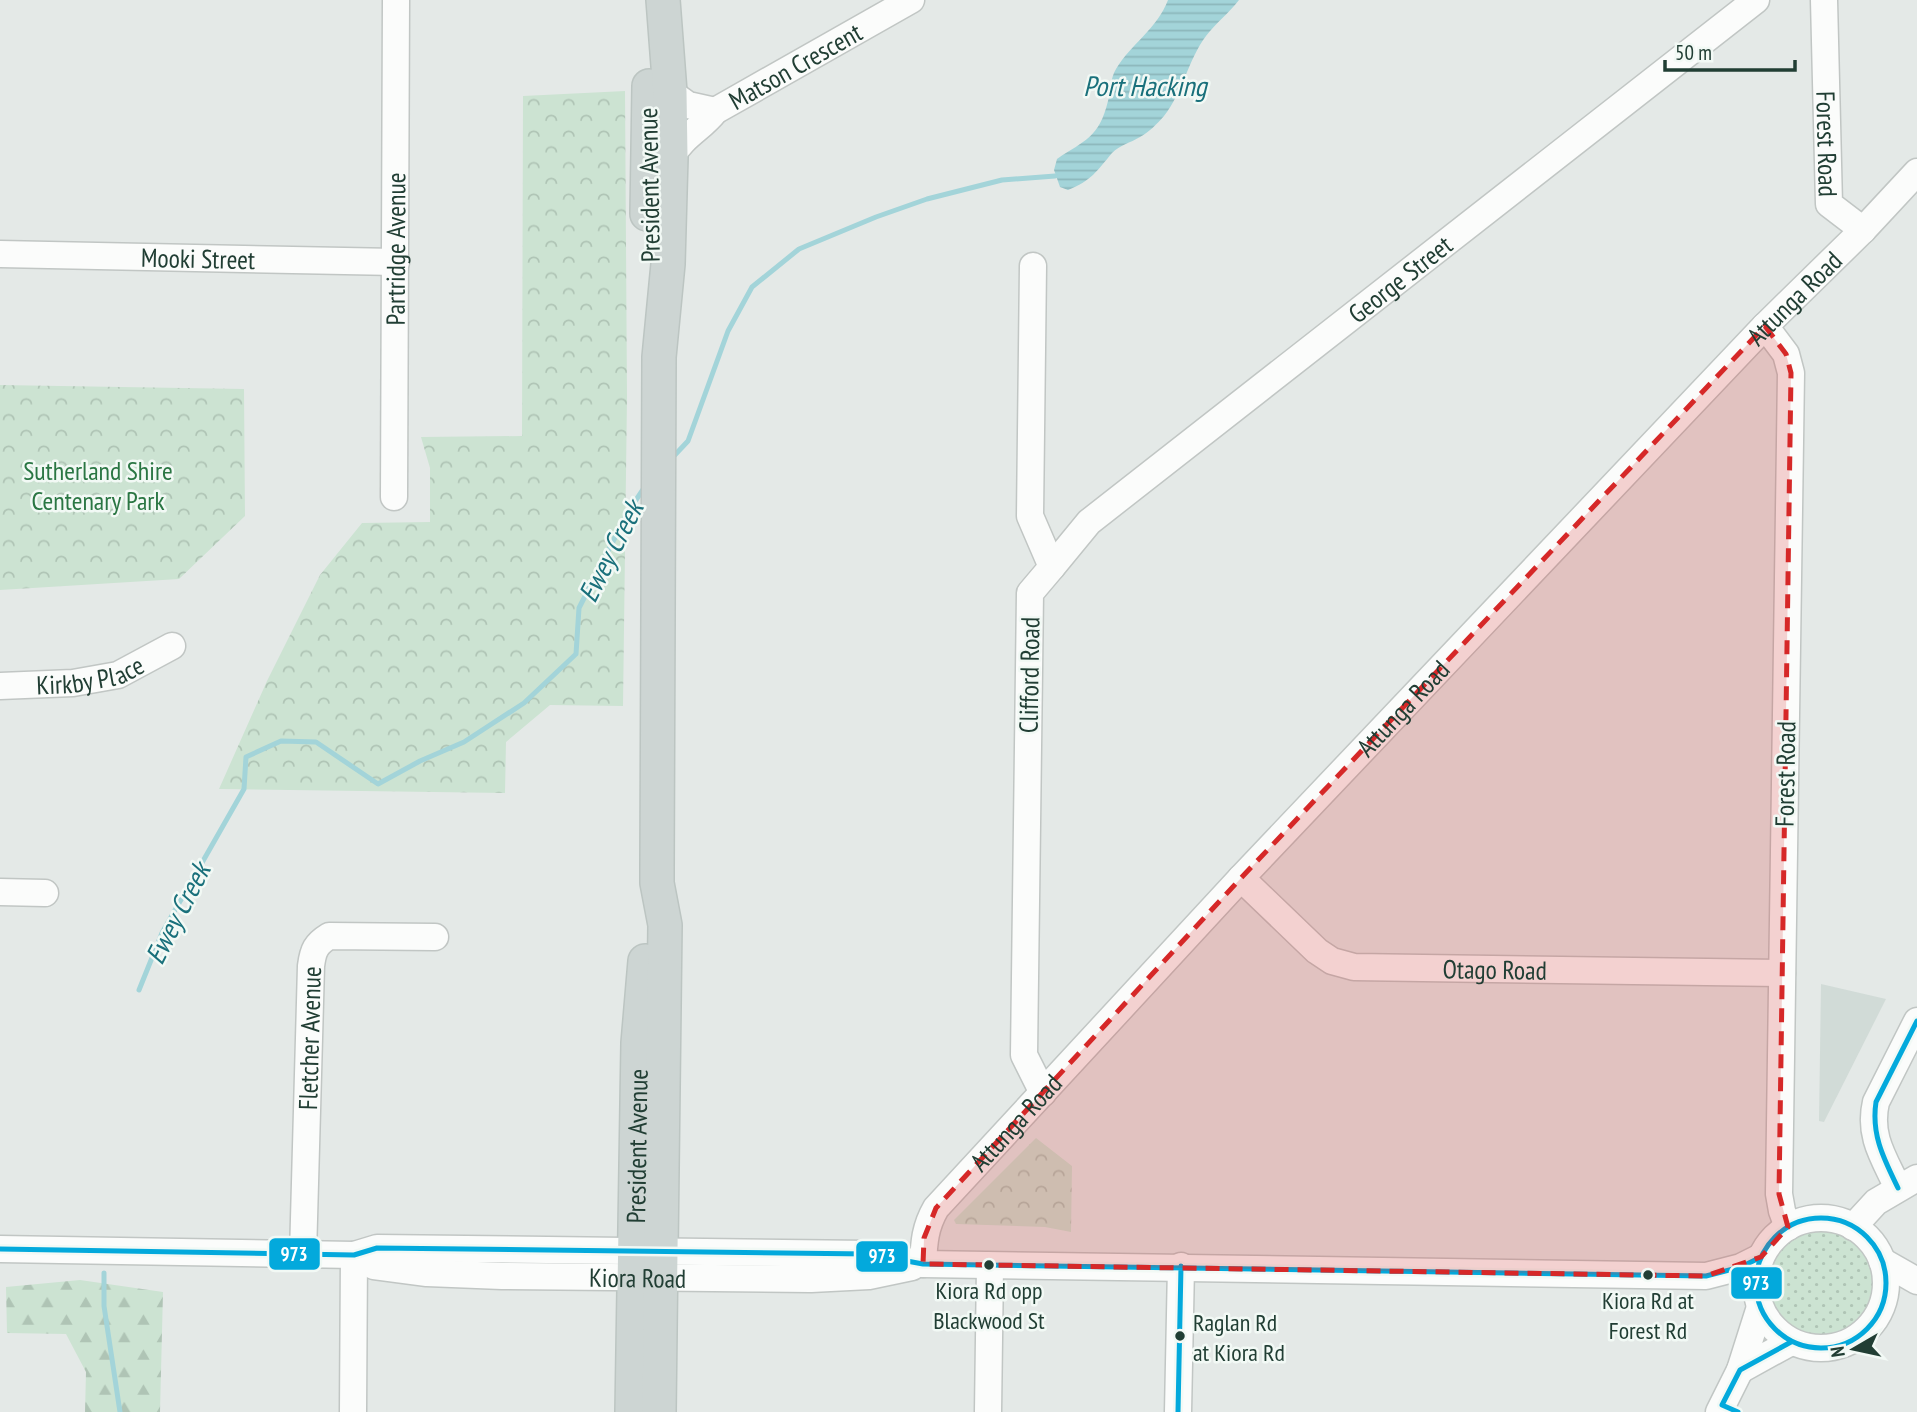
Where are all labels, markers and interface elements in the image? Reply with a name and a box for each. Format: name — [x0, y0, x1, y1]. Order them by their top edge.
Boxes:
street label: Matson Crescent — [723, 15, 867, 116]
scale bar — [1665, 28, 1794, 72]
text: 50 m — [1675, 39, 1712, 66]
water label: Port Hacking — [1083, 67, 1209, 104]
street label: Forest Road — [1810, 91, 1845, 197]
street label: President Avenue — [631, 107, 667, 263]
street label: Partridge Avenue — [378, 172, 412, 326]
street label: George Street — [1341, 228, 1458, 330]
street label: Mooki Street — [141, 240, 255, 276]
street label: Attunga Road — [1739, 244, 1848, 352]
park label: Sutherland Shire Centenary Park — [23, 454, 173, 517]
water label: Ewey Creek — [569, 491, 653, 608]
street label: Clifford Road — [1011, 617, 1047, 733]
street label: Kirkby Place — [36, 648, 149, 701]
street label: Attunga Road — [1349, 653, 1456, 763]
street label: Forest Road — [1768, 721, 1802, 827]
water label: Ewey Creek — [136, 853, 220, 970]
street label: Otago Road — [1442, 952, 1547, 986]
street label: Fletcher Avenue — [291, 966, 327, 1110]
street label: Attunga Road — [962, 1067, 1068, 1178]
street label: President Avenue — [619, 1068, 654, 1224]
line badge: 973 — [268, 1237, 321, 1271]
line badge: 973 — [855, 1240, 909, 1273]
text: 973 — [280, 1242, 308, 1266]
text: 973 — [868, 1244, 896, 1268]
marker: Kiora Rd opp Blackwood St — [982, 1258, 996, 1272]
street label: Kiora Road — [589, 1260, 686, 1294]
line badge: 973 — [1730, 1266, 1783, 1300]
marker: Kiora Rd at Forest Rd — [1641, 1268, 1655, 1282]
text: 973 — [1742, 1271, 1770, 1295]
place label: Kiora Rd opp Blackwood St — [933, 1275, 1045, 1336]
place label: Kiora Rd at Forest Rd — [1602, 1285, 1694, 1346]
place label: Raglan Rd at Kiora Rd — [1193, 1307, 1285, 1368]
north arrow — [1819, 1314, 1889, 1384]
marker: Raglan Rd at Kiora Rd — [1173, 1329, 1187, 1343]
text: N — [1825, 1345, 1850, 1359]

